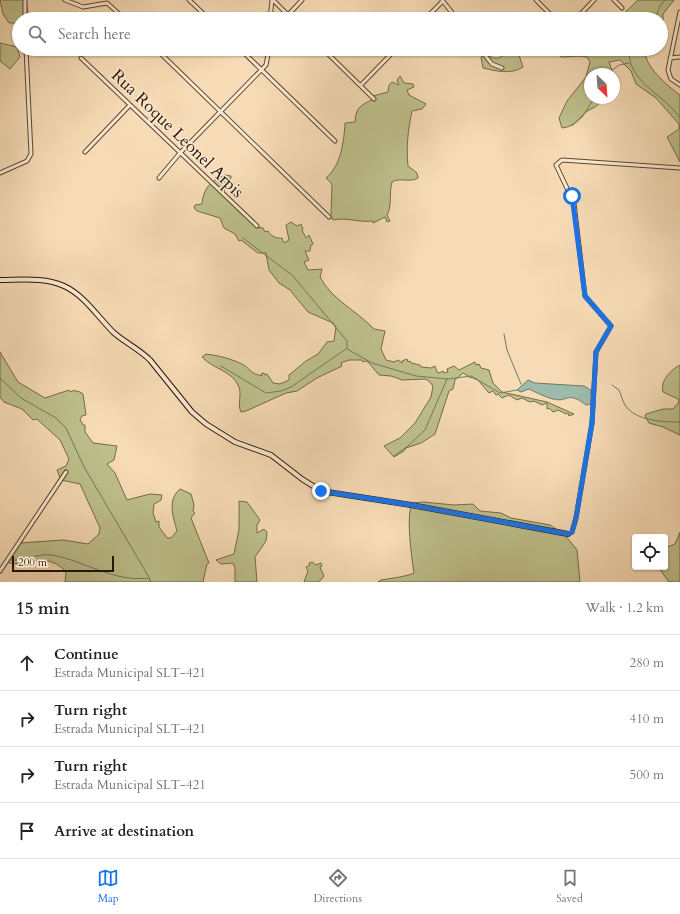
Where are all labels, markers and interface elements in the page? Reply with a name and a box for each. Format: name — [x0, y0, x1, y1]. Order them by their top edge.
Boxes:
search box — [12, 12, 668, 56]
icon: search — [26, 23, 48, 45]
text: Search here — [58, 24, 131, 44]
street label: Rua Roque Leonel Arpis — [106, 64, 249, 203]
north arrow — [584, 68, 620, 104]
route start — [563, 187, 581, 205]
route end — [312, 482, 330, 500]
map controls — [632, 534, 668, 570]
button: locate — [632, 534, 668, 570]
scale bar — [12, 554, 114, 573]
text: 200 m — [18, 555, 47, 570]
text: 15 min — [16, 597, 70, 620]
text: Walk · 1.2 km — [585, 599, 664, 617]
text: Continue — [54, 644, 119, 664]
icon: ahead — [16, 652, 38, 674]
text: 280 m — [630, 654, 664, 672]
text: Estrada Municipal SLT-421 — [54, 664, 206, 682]
text: Turn right — [54, 700, 127, 720]
icon: right — [16, 708, 38, 730]
text: 410 m — [630, 710, 664, 728]
text: Estrada Municipal SLT-421 — [54, 720, 206, 738]
text: Turn right — [54, 756, 127, 776]
icon: right — [16, 764, 38, 786]
text: 500 m — [630, 766, 664, 784]
text: Estrada Municipal SLT-421 — [54, 776, 206, 794]
icon: arrive — [16, 820, 38, 842]
text: Arrive at destination — [54, 821, 194, 841]
tab: Map — [97, 867, 119, 906]
tab: Directions — [313, 867, 362, 906]
tab: Saved — [556, 867, 583, 906]

